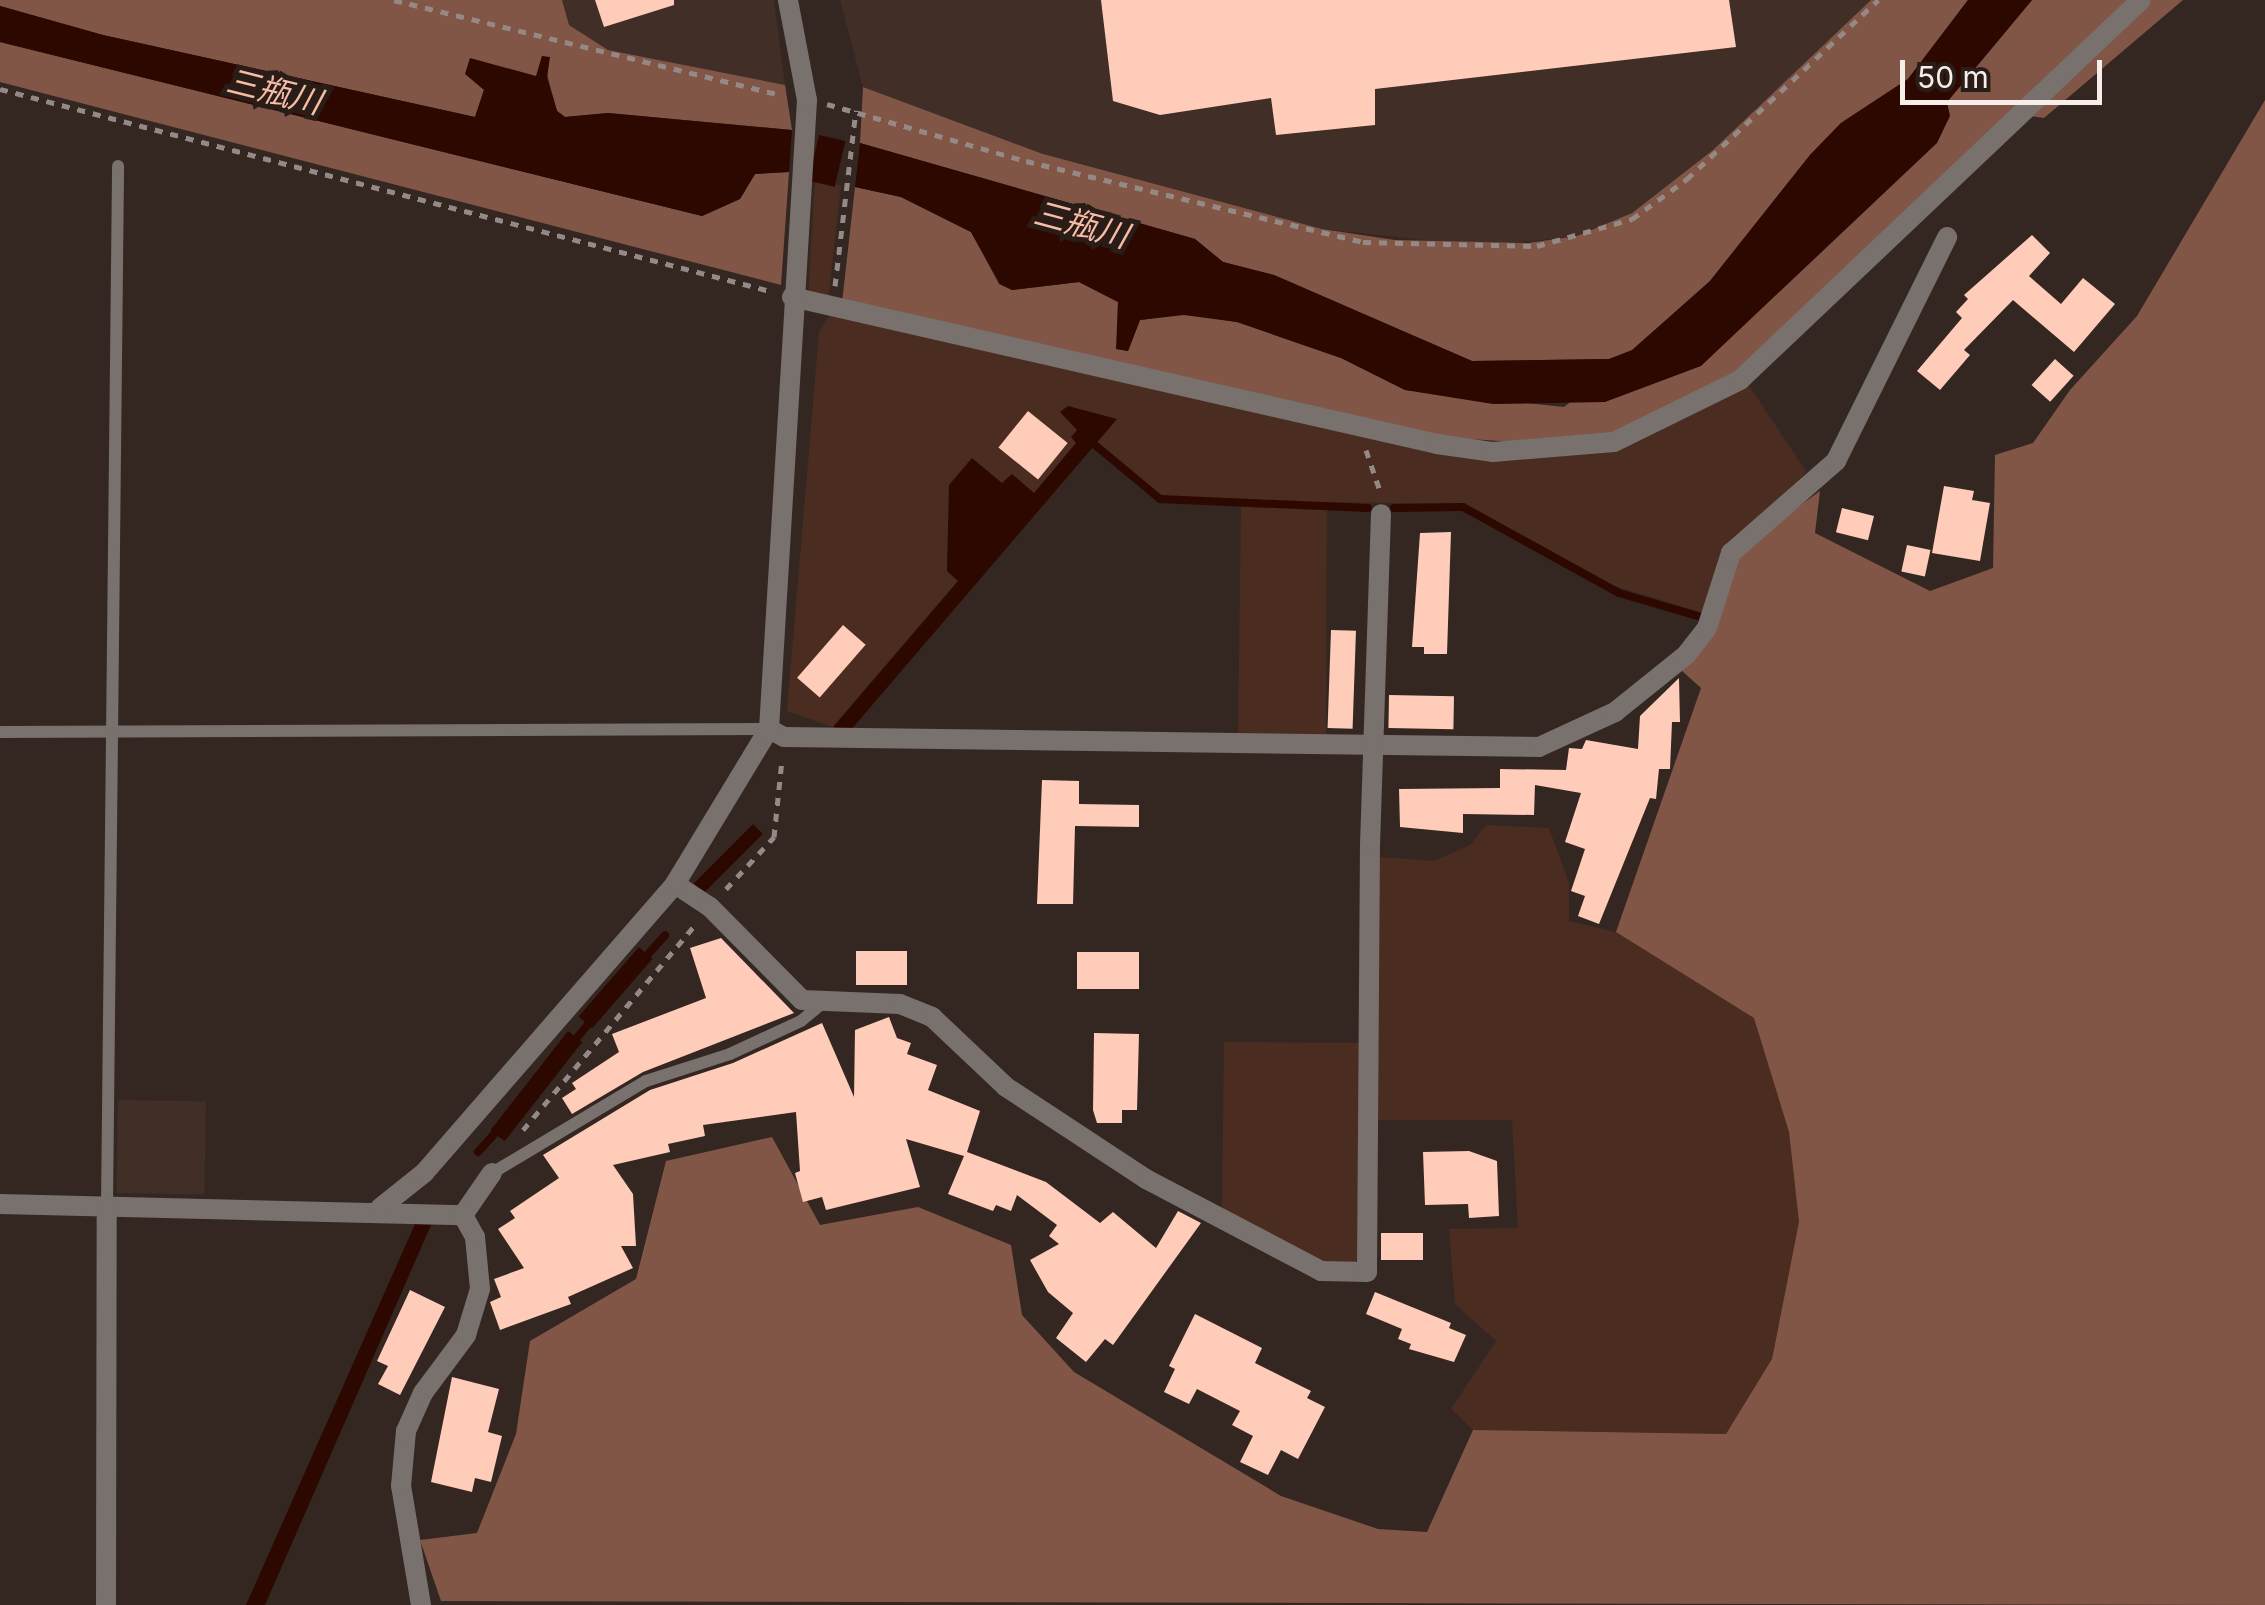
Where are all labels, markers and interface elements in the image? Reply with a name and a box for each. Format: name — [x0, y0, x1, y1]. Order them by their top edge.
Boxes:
scale bar — [1905, 40, 2108, 102]
text: 50 m — [1917, 59, 1989, 95]
water label: 三瓶川 — [223, 62, 325, 122]
water label: 三瓶川 — [1030, 194, 1132, 256]

